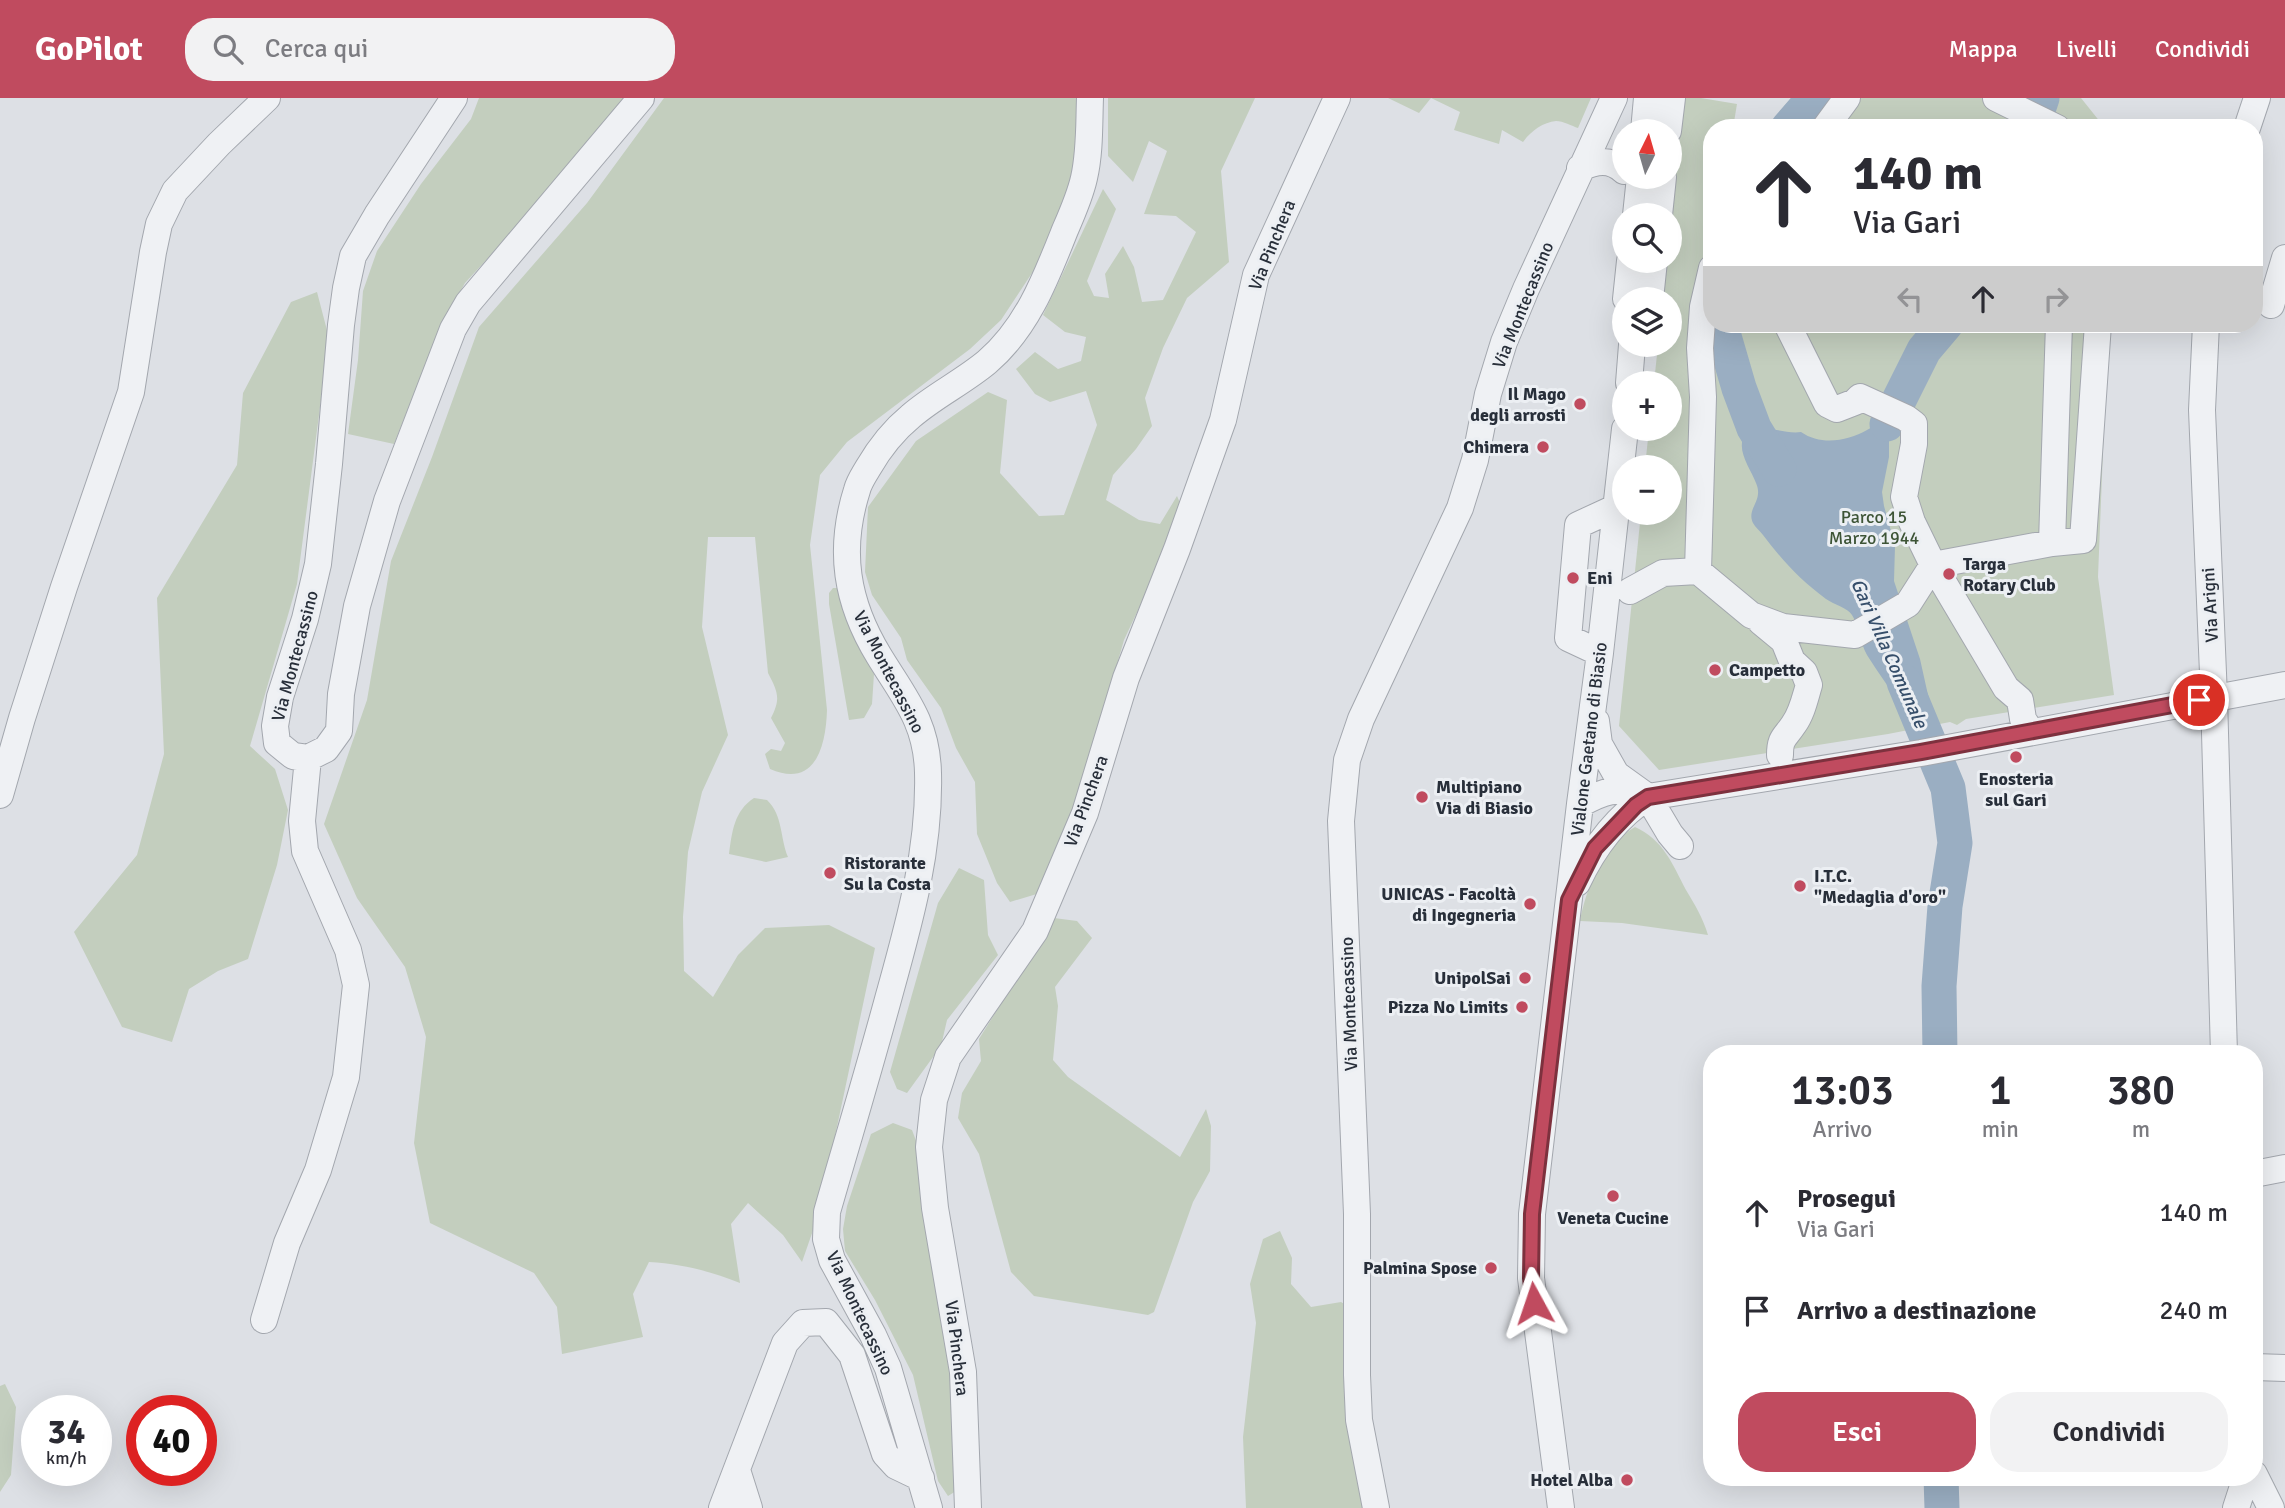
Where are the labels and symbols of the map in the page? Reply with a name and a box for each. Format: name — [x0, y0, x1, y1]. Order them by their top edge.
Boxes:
north arrow — [1612, 119, 1682, 189]
street label: Via Pinchera — [1244, 196, 1300, 294]
street label: Via Montecassino — [1488, 238, 1558, 372]
place label: Il Mago degli arrosti — [1470, 383, 1566, 426]
marker: Il Mago degli arrosti — [1572, 396, 1588, 412]
place label: Chimera — [1463, 436, 1529, 458]
marker: Chimera — [1535, 439, 1551, 455]
park label: Parco 15 Marzo 1944 — [1829, 506, 1919, 549]
place label: Targa Rotary Club — [1963, 553, 2056, 596]
marker: Targa Rotary Club — [1941, 566, 1957, 582]
place label: Eni — [1587, 567, 1613, 589]
street label: Via Arigni — [2197, 567, 2223, 643]
marker: Eni — [1565, 570, 1581, 586]
water label: Gari Villa Comunale — [1845, 575, 1933, 733]
street label: Via Montecassino — [267, 588, 323, 724]
street label: Via Montecassino — [849, 607, 929, 737]
street label: Vialone Gaetano di Biasio — [1566, 641, 1612, 837]
place label: Campetto — [1729, 659, 1805, 681]
marker: Campetto — [1707, 662, 1723, 678]
pin — [2169, 670, 2229, 730]
marker: Enosteria sul Gari — [2008, 749, 2024, 765]
street label: Via Pinchera — [1059, 752, 1113, 850]
place label: Enosteria sul Gari — [1978, 768, 2054, 811]
place label: Multipiano Via di Biasio — [1436, 776, 1533, 819]
marker: Multipiano Via di Biasio — [1414, 789, 1430, 805]
place label: Ristorante Su la Costa — [844, 852, 931, 895]
marker: Ristorante Su la Costa — [822, 865, 838, 881]
place label: I.T.C. "Medaglia d'oro" — [1814, 865, 1946, 908]
marker: I.T.C. "Medaglia d'oro" — [1792, 878, 1808, 894]
place label: UNICAS - Facoltà di Ingegneria — [1381, 883, 1516, 926]
marker: UNICAS - Facoltà di Ingegneria — [1522, 896, 1538, 912]
street label: Via Montecassino — [1336, 936, 1362, 1072]
place label: UnipolSai — [1434, 967, 1511, 989]
marker: UnipolSai — [1517, 970, 1533, 986]
place label: Pizza No Limits — [1388, 996, 1508, 1018]
marker: Pizza No Limits — [1514, 999, 1530, 1015]
marker: Veneta Cucine — [1605, 1188, 1621, 1204]
place label: Veneta Cucine — [1557, 1207, 1669, 1229]
street label: Via Montecassino — [822, 1247, 898, 1379]
place label: Palmina Spose — [1363, 1257, 1477, 1279]
marker: Palmina Spose — [1483, 1260, 1499, 1276]
position arrow — [1497, 1266, 1571, 1340]
street label: Via Pinchera — [940, 1299, 974, 1397]
speed limit sign: 40 — [126, 1395, 217, 1486]
place label: Hotel Alba — [1530, 1469, 1613, 1491]
marker: Hotel Alba — [1619, 1472, 1635, 1488]

